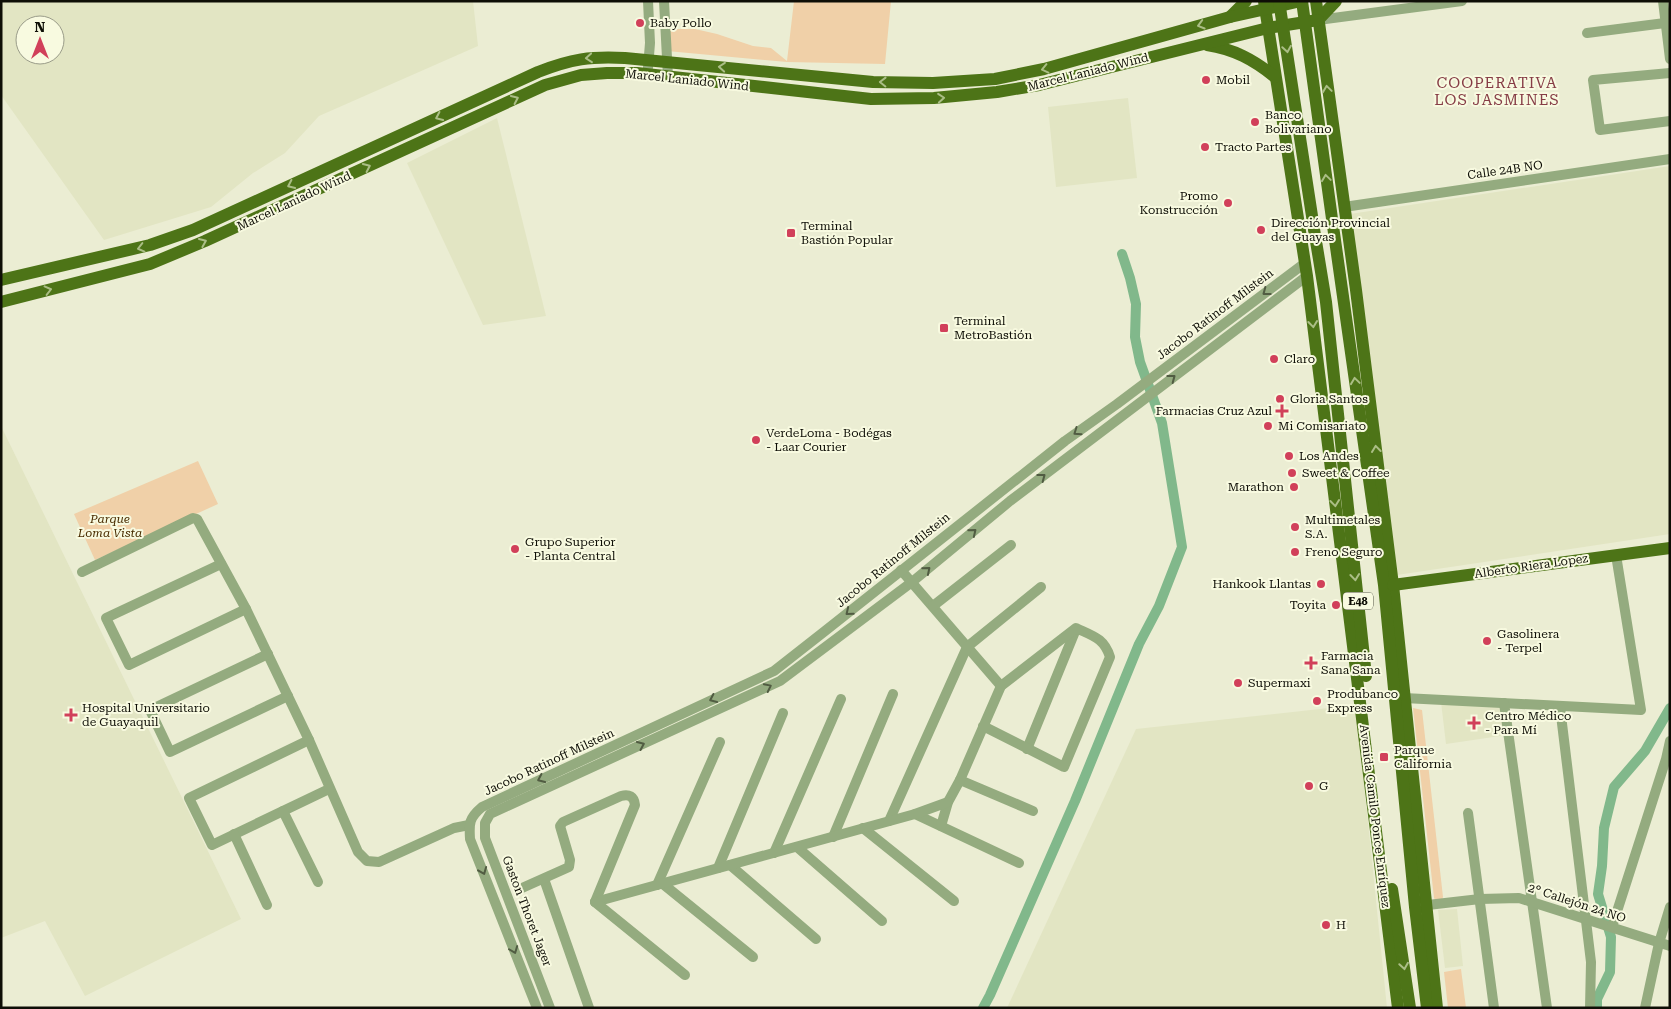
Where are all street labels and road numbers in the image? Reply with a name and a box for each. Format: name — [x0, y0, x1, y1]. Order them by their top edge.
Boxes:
street label: Marcel Laniado Wind — [1026, 50, 1150, 94]
street label: Marcel Laniado Wind — [625, 67, 750, 93]
street label: Calle 24B NO — [1467, 158, 1543, 182]
street label: Marcel Laniado Wind — [235, 168, 353, 234]
street label: Jacobo Ratinoff Milstein — [1154, 266, 1276, 362]
street label: Jacobo Ratinoff Milstein — [833, 510, 953, 610]
street label: Alberto Riera Lopez — [1473, 551, 1589, 581]
road number: E48 — [1343, 592, 1373, 610]
street label: Avenida Camilo Ponce Enríquez — [1357, 724, 1393, 909]
street label: Jacobo Ratinoff Milstein — [482, 726, 616, 798]
street label: Gaston Thoret Jager — [499, 854, 555, 968]
street label: 2° Callejón 24 NO — [1526, 881, 1628, 925]

